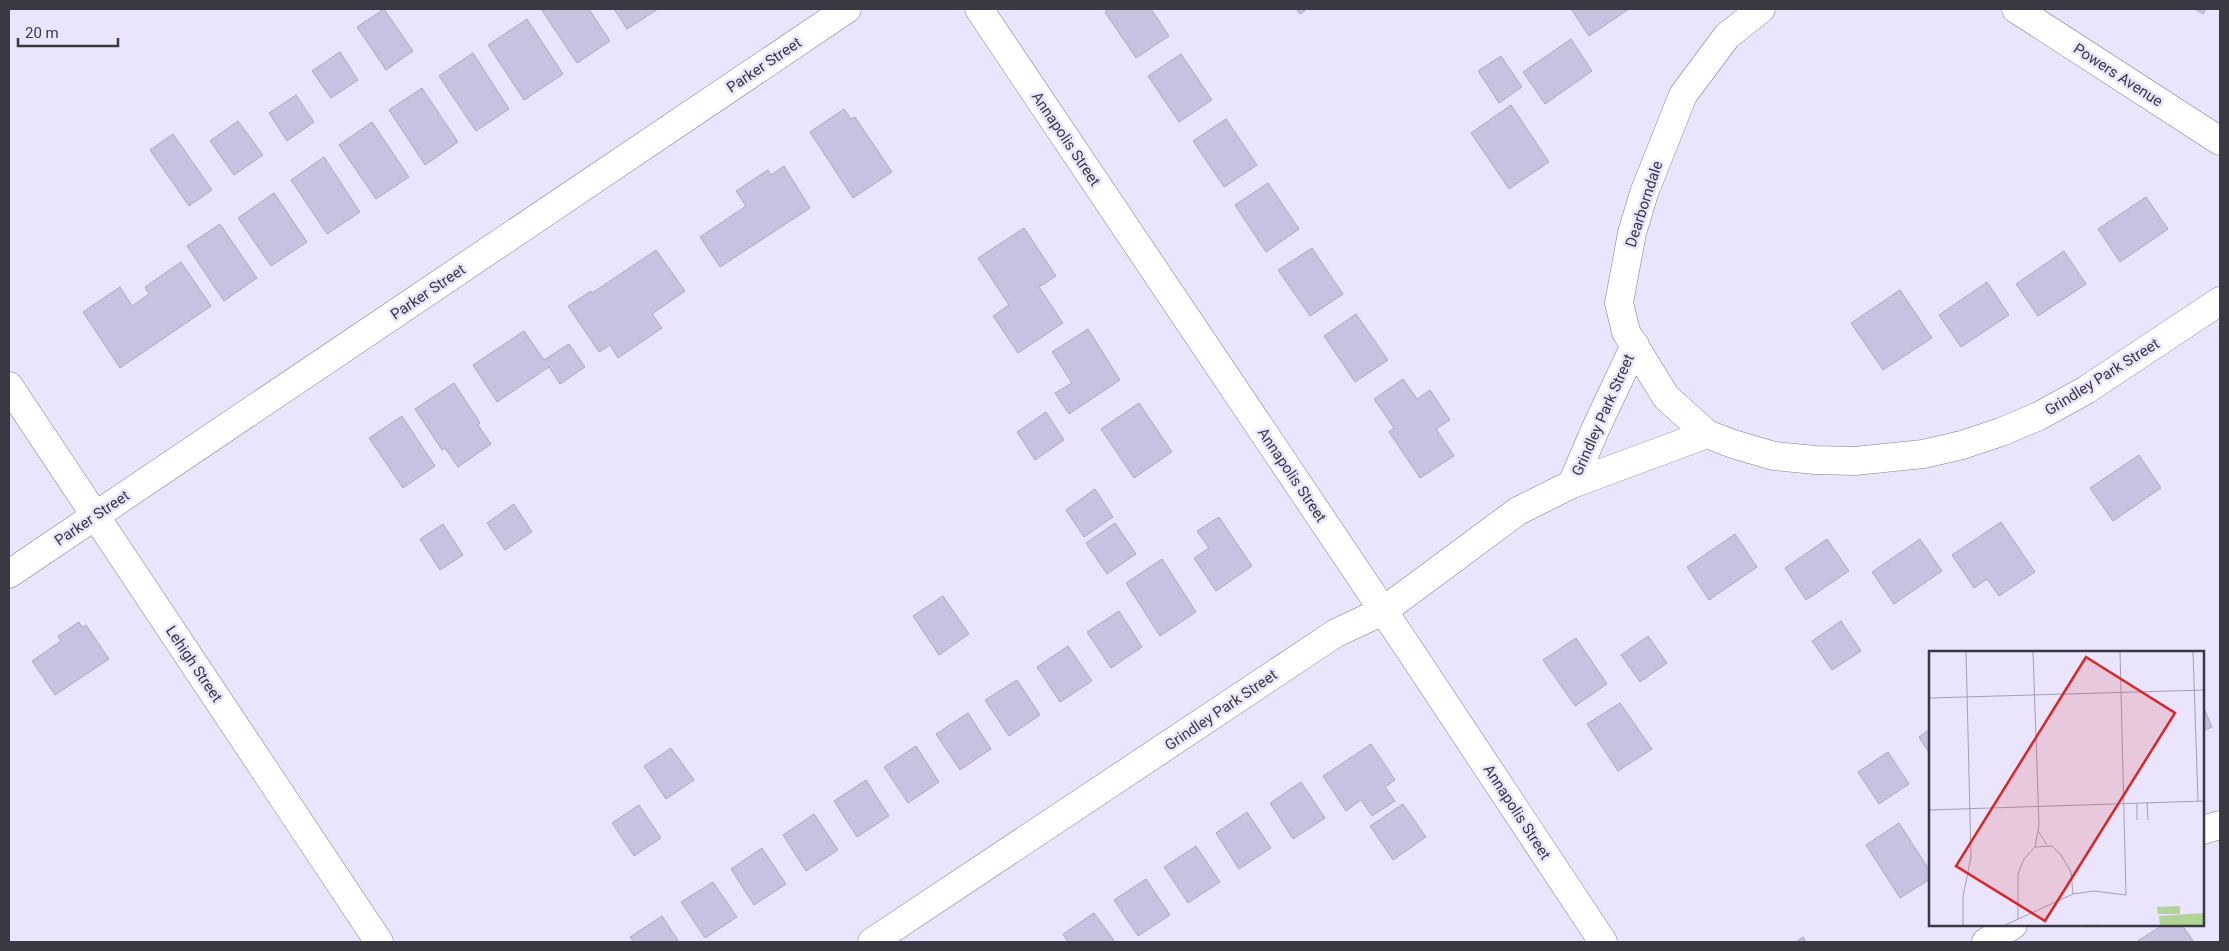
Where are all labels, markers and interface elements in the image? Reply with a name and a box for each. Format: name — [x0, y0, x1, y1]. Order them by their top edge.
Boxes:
scale bar — [18, 15, 118, 47]
text: 20 m — [25, 24, 59, 42]
street label: Parker Street — [723, 33, 805, 97]
street label: Powers Avenue — [2070, 39, 2166, 111]
street label: Annapolis Street — [1028, 88, 1104, 190]
street label: Dearborndale — [1622, 159, 1666, 249]
street label: Parker Street — [387, 260, 469, 324]
street label: Grindley Park Street — [2041, 334, 2163, 419]
street label: Grindley Park Street — [1568, 351, 1638, 479]
street label: Annapolis Street — [1254, 424, 1330, 526]
street label: Parker Street — [51, 486, 133, 550]
street label: Lehigh Street — [162, 623, 226, 706]
inset map — [1929, 651, 2204, 926]
street label: Grindley Park Street — [1161, 666, 1281, 754]
street label: Annapolis Street — [1480, 761, 1555, 863]

